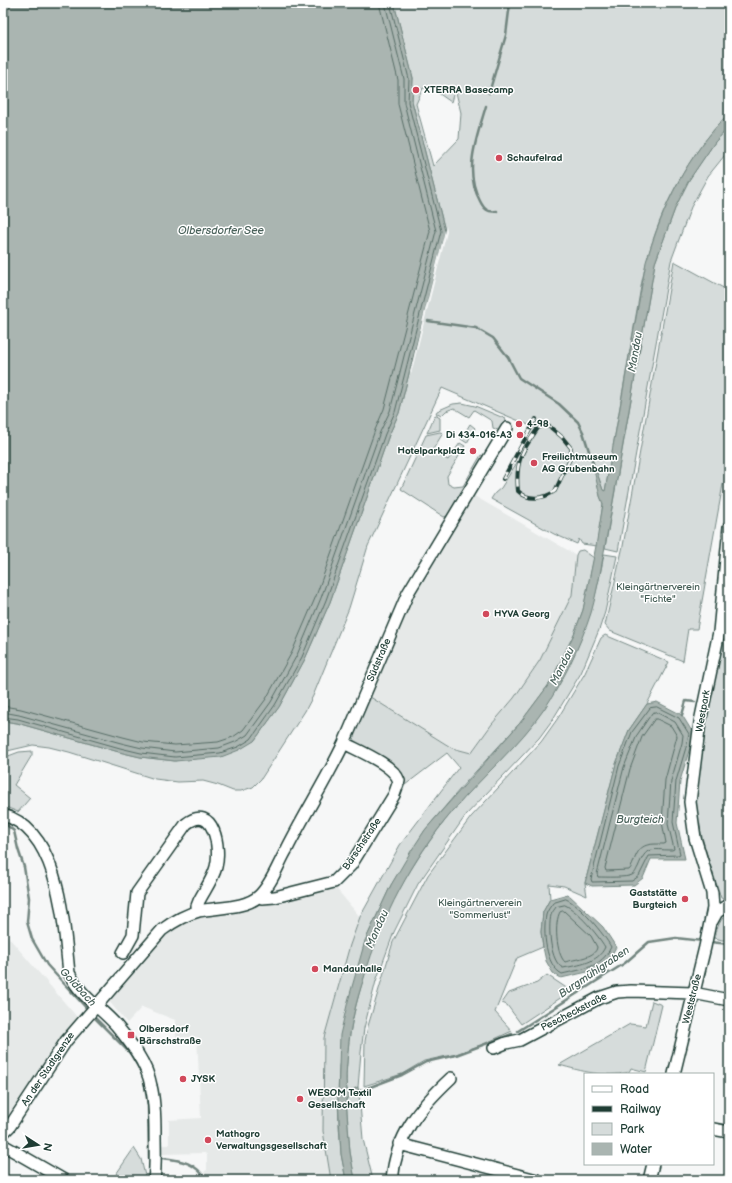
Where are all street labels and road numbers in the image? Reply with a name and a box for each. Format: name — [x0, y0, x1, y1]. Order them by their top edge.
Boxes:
street label: Südstraße — [364, 636, 394, 684]
street label: Westpark — [693, 689, 713, 733]
street label: Bärschstraße — [340, 816, 384, 872]
street label: Weststraße — [680, 973, 704, 1025]
street label: Pescheckstraße — [539, 990, 609, 1034]
street label: An der Stadtgrenze — [19, 1030, 77, 1108]

